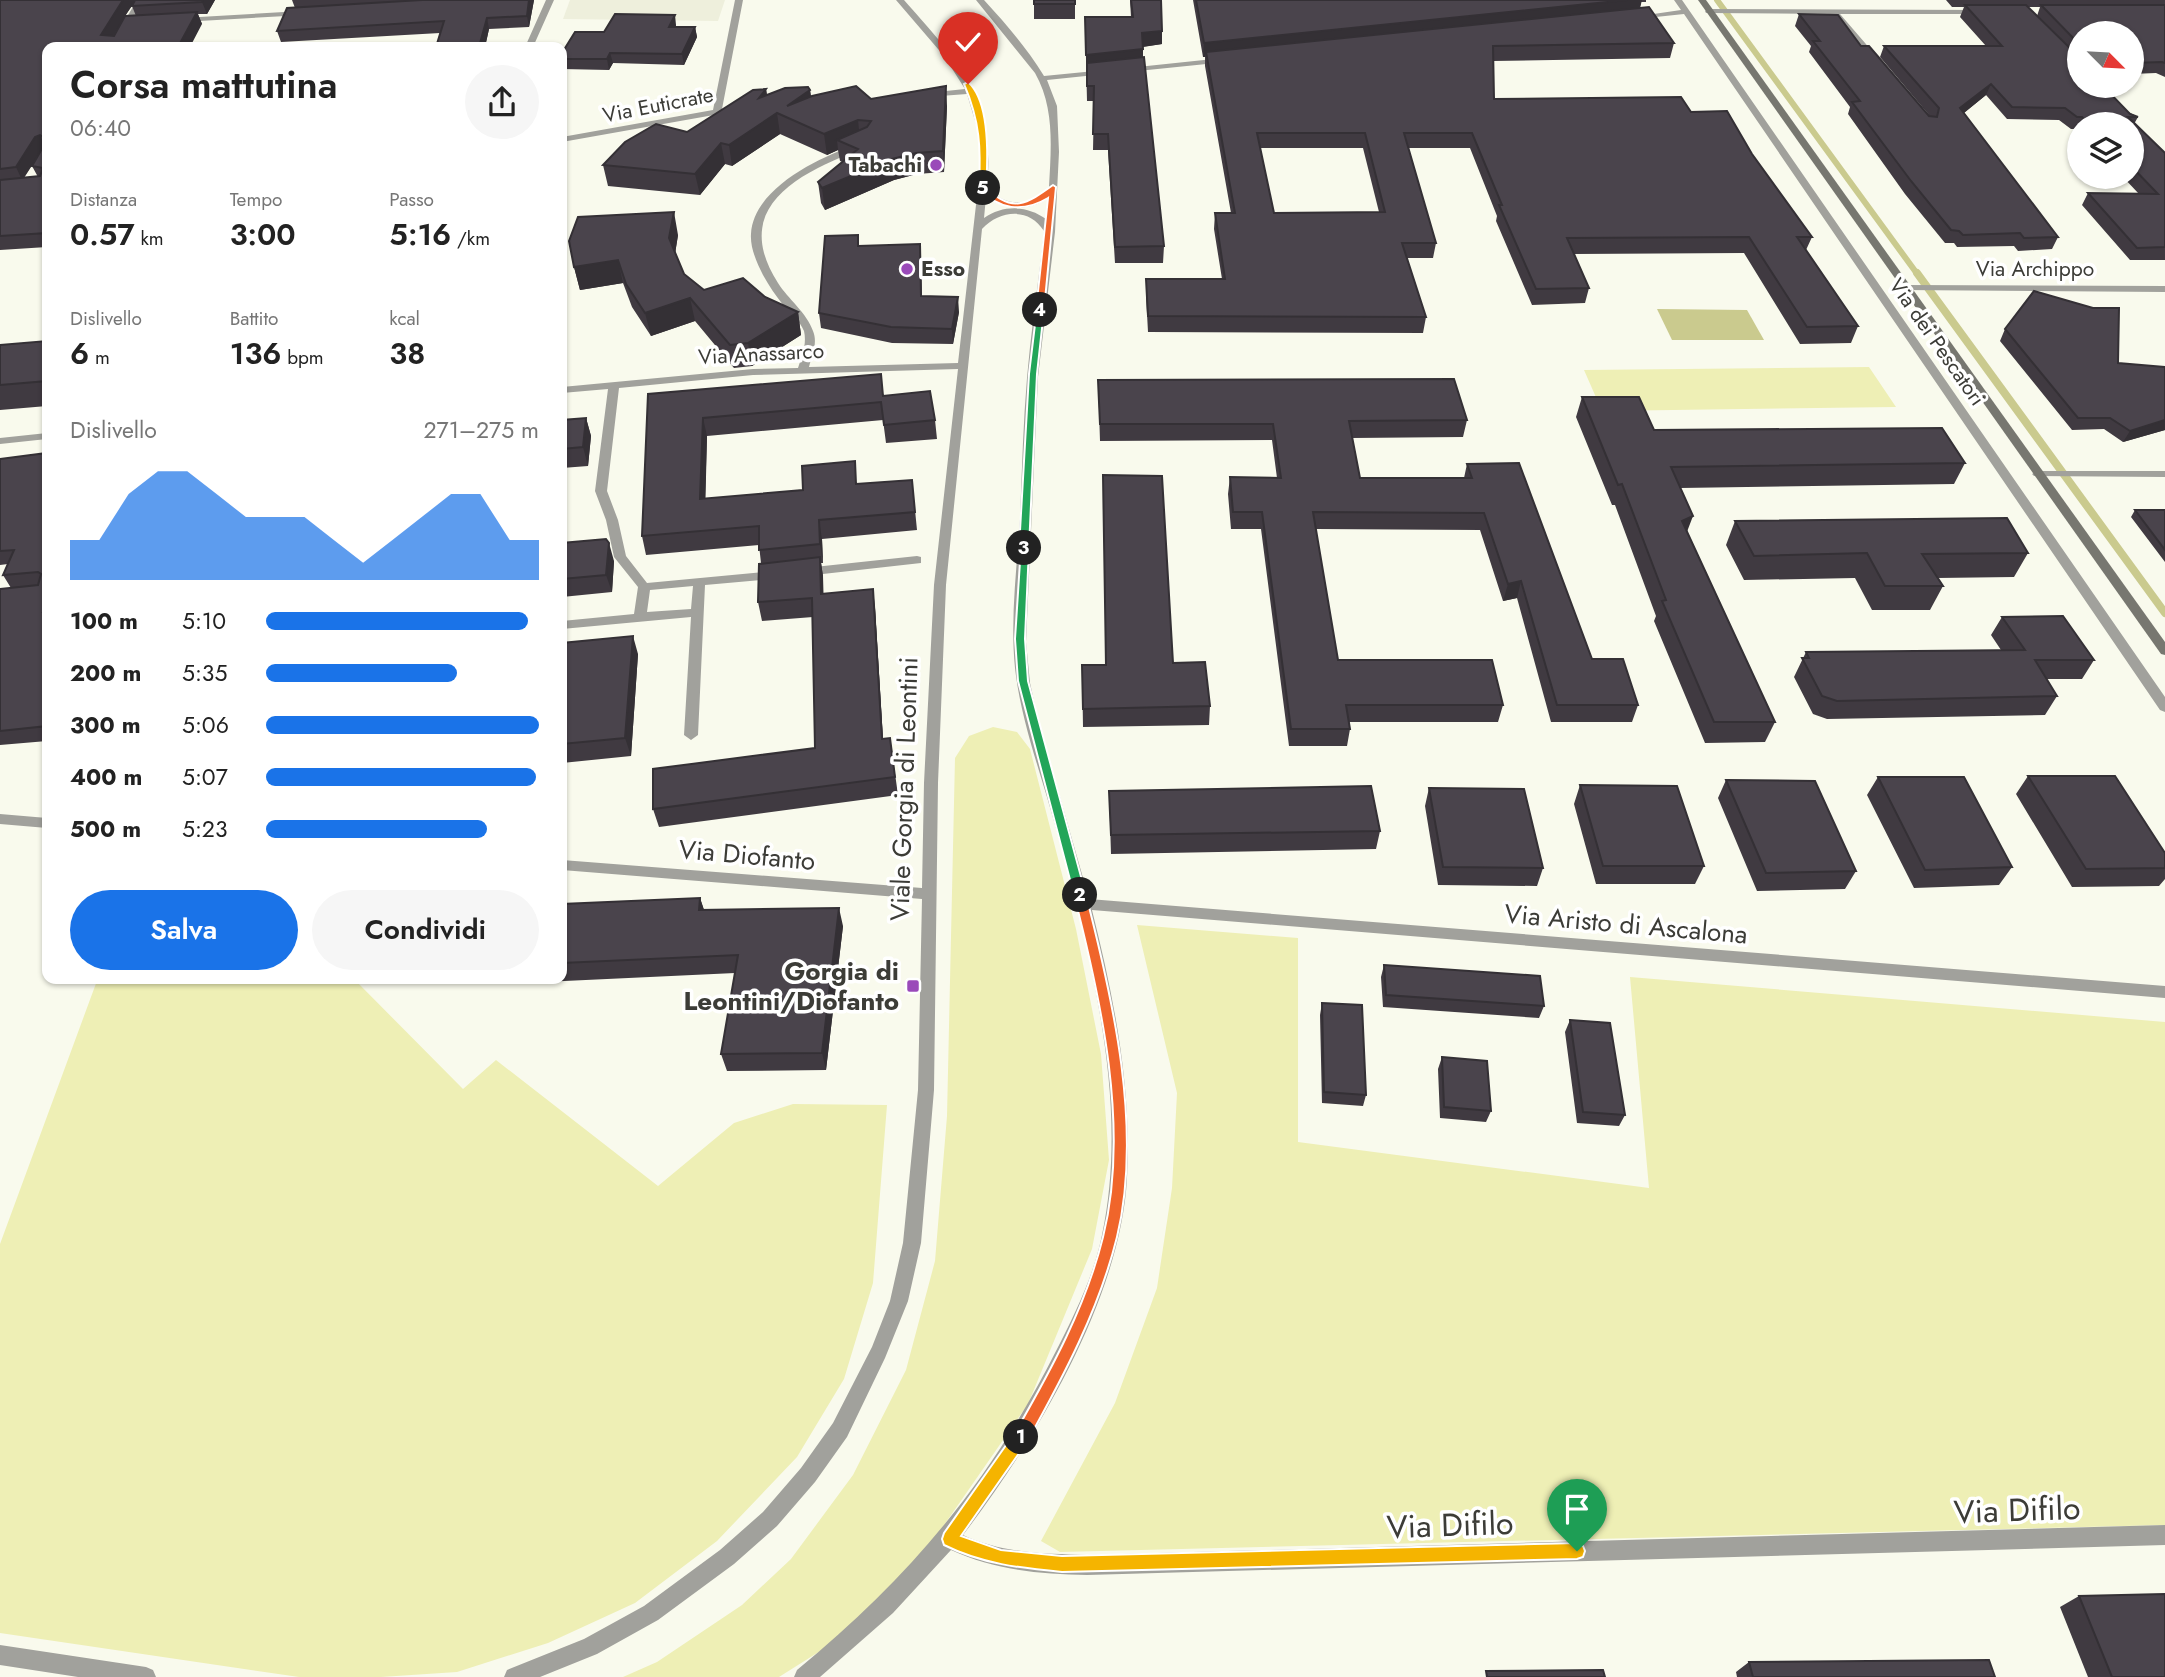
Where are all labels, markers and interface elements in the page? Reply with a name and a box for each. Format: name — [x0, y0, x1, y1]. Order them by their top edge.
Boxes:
pin — [938, 12.0, 998, 84]
north arrow — [2067, 21, 2144, 98]
map controls — [2067, 21, 2144, 189]
icon: check — [949, 23, 987, 61]
text: Corsa mattutina — [70, 57, 338, 112]
button: share — [465, 65, 539, 139]
street label: Via Euticrate — [600, 80, 716, 130]
text: 06:40 — [70, 111, 131, 145]
button: layers — [2067, 112, 2144, 189]
place label: Tabachi — [849, 150, 922, 180]
marker: Tabachi — [928, 157, 944, 173]
pin: 5 — [965, 170, 1000, 206]
text: 5 — [976, 174, 989, 201]
text: Distanza — [70, 186, 137, 213]
text: Tempo — [230, 186, 282, 213]
text: Passo — [389, 186, 434, 213]
text: 0.57 — [70, 213, 135, 256]
text: 3:00 — [230, 213, 296, 256]
text: 5:16 — [389, 213, 451, 256]
text: km — [135, 225, 164, 252]
text: /km — [451, 225, 490, 252]
place label: Esso — [921, 254, 965, 284]
street label: Via Archippo — [1976, 254, 2094, 284]
marker: Esso — [899, 261, 915, 277]
street label: Via dei Pescatori — [1882, 272, 1992, 412]
pin: 4 — [1023, 292, 1058, 328]
text: 4 — [1033, 296, 1046, 323]
text: Dislivello — [70, 305, 142, 332]
text: Battito — [230, 305, 278, 332]
text: kcal — [389, 305, 420, 332]
text: 6 — [70, 332, 89, 375]
text: 136 — [230, 332, 282, 375]
text: 38 — [389, 332, 425, 375]
street label: Via Anassarco — [697, 336, 825, 372]
text: m — [89, 344, 110, 371]
text: bpm — [282, 344, 324, 371]
text: Dislivello — [70, 413, 157, 447]
text: 271–275 m — [423, 413, 539, 447]
pin: 3 — [1006, 530, 1042, 566]
text: 3 — [1018, 534, 1029, 561]
text: 100 m — [70, 604, 138, 638]
text: 5:10 — [182, 604, 226, 638]
text: 200 m — [70, 656, 141, 690]
text: 5:35 — [182, 656, 227, 690]
street label: Viale Gorgia di Leontini — [880, 656, 928, 922]
text: 300 m — [70, 708, 141, 742]
text: 5:06 — [182, 708, 229, 742]
text: 400 m — [70, 760, 142, 794]
text: 5:07 — [182, 760, 228, 794]
text: 500 m — [70, 812, 141, 846]
text: 5:23 — [182, 812, 228, 846]
street label: Via Diofanto — [677, 830, 817, 880]
pin: 2 — [1062, 878, 1098, 912]
text: 2 — [1073, 881, 1086, 908]
button: Salva — [70, 890, 298, 970]
button: Condividi — [312, 890, 539, 970]
street label: Via Aristo di Ascalona — [1503, 894, 1749, 954]
place label: Gorgia di Leontini/Diofanto — [684, 952, 899, 1020]
marker: Gorgia di Leontini/Diofanto — [905, 978, 921, 994]
pin: 1 — [1004, 1420, 1038, 1454]
text: 1 — [1016, 1423, 1025, 1450]
pin — [1547, 1479, 1607, 1551]
street label: Via Difilo — [1953, 1485, 2081, 1535]
icon: arrive — [1558, 1490, 1596, 1528]
street label: Via Difilo — [1386, 1500, 1514, 1550]

